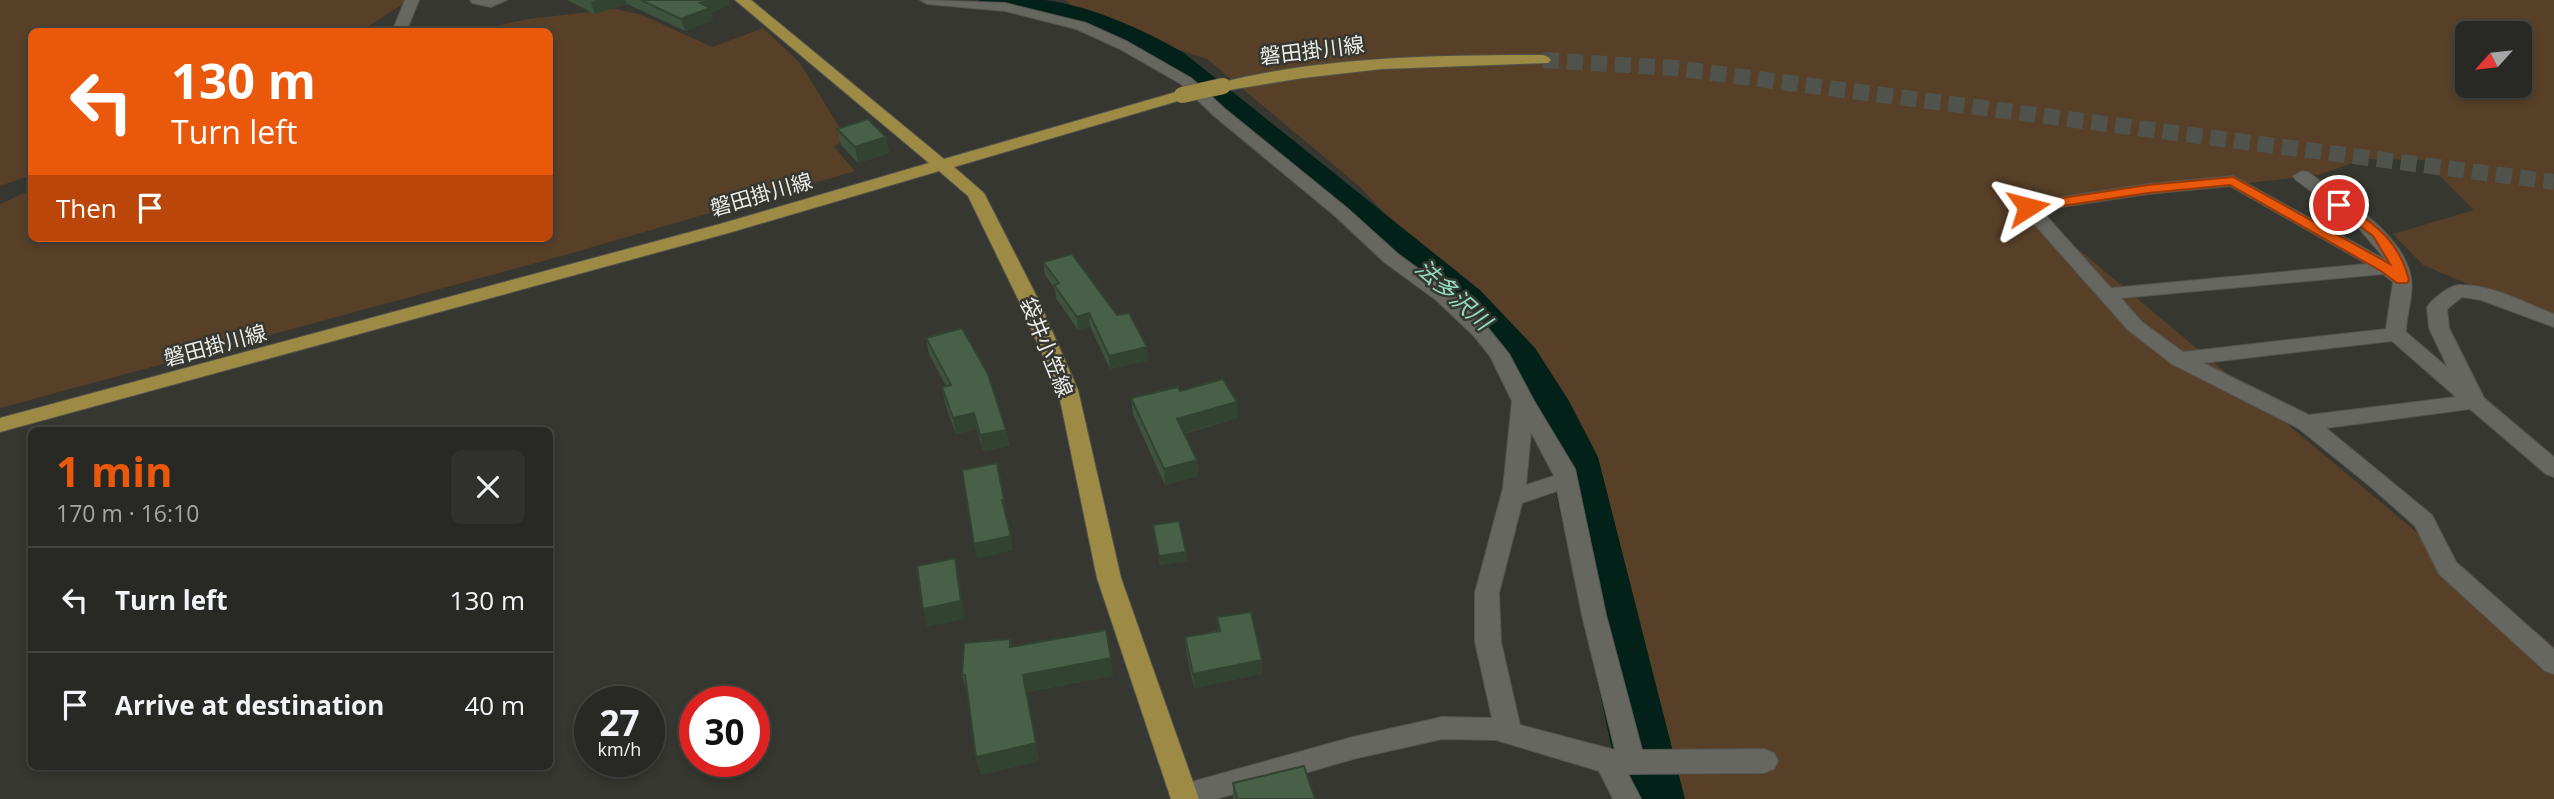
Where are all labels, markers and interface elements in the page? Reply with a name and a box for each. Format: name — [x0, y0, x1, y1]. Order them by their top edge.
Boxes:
north arrow — [2455, 21, 2532, 98]
map controls — [2455, 21, 2532, 98]
street label: 磐田掛川線 — [1258, 30, 1366, 70]
text: 130 m — [171, 47, 316, 113]
icon: left — [56, 56, 147, 147]
text: Turn left — [171, 110, 297, 153]
street label: 磐田掛川線 — [707, 166, 815, 222]
position arrow — [1991, 170, 2065, 244]
pin — [2309, 175, 2369, 235]
icon: arrive — [2320, 186, 2358, 224]
icon: arrive — [131, 189, 169, 227]
text: Then — [56, 190, 117, 226]
water label: 法多沢川 — [1409, 251, 1501, 339]
street label: 袋井小笠線 — [1014, 293, 1080, 401]
street label: 磐田掛川線 — [161, 318, 269, 372]
text: 1 min — [56, 442, 173, 499]
button: close — [451, 450, 525, 524]
text: 170 m · 16:10 — [56, 497, 199, 529]
icon: left — [56, 581, 94, 619]
text: Turn left — [115, 582, 227, 618]
text: 130 m — [450, 582, 525, 618]
icon: arrive — [56, 686, 94, 724]
speed limit sign: 30 — [679, 686, 770, 777]
text: Arrive at destination — [115, 687, 384, 723]
text: 40 m — [464, 687, 525, 723]
text: 27 — [599, 699, 640, 746]
text: km/h — [598, 737, 641, 761]

